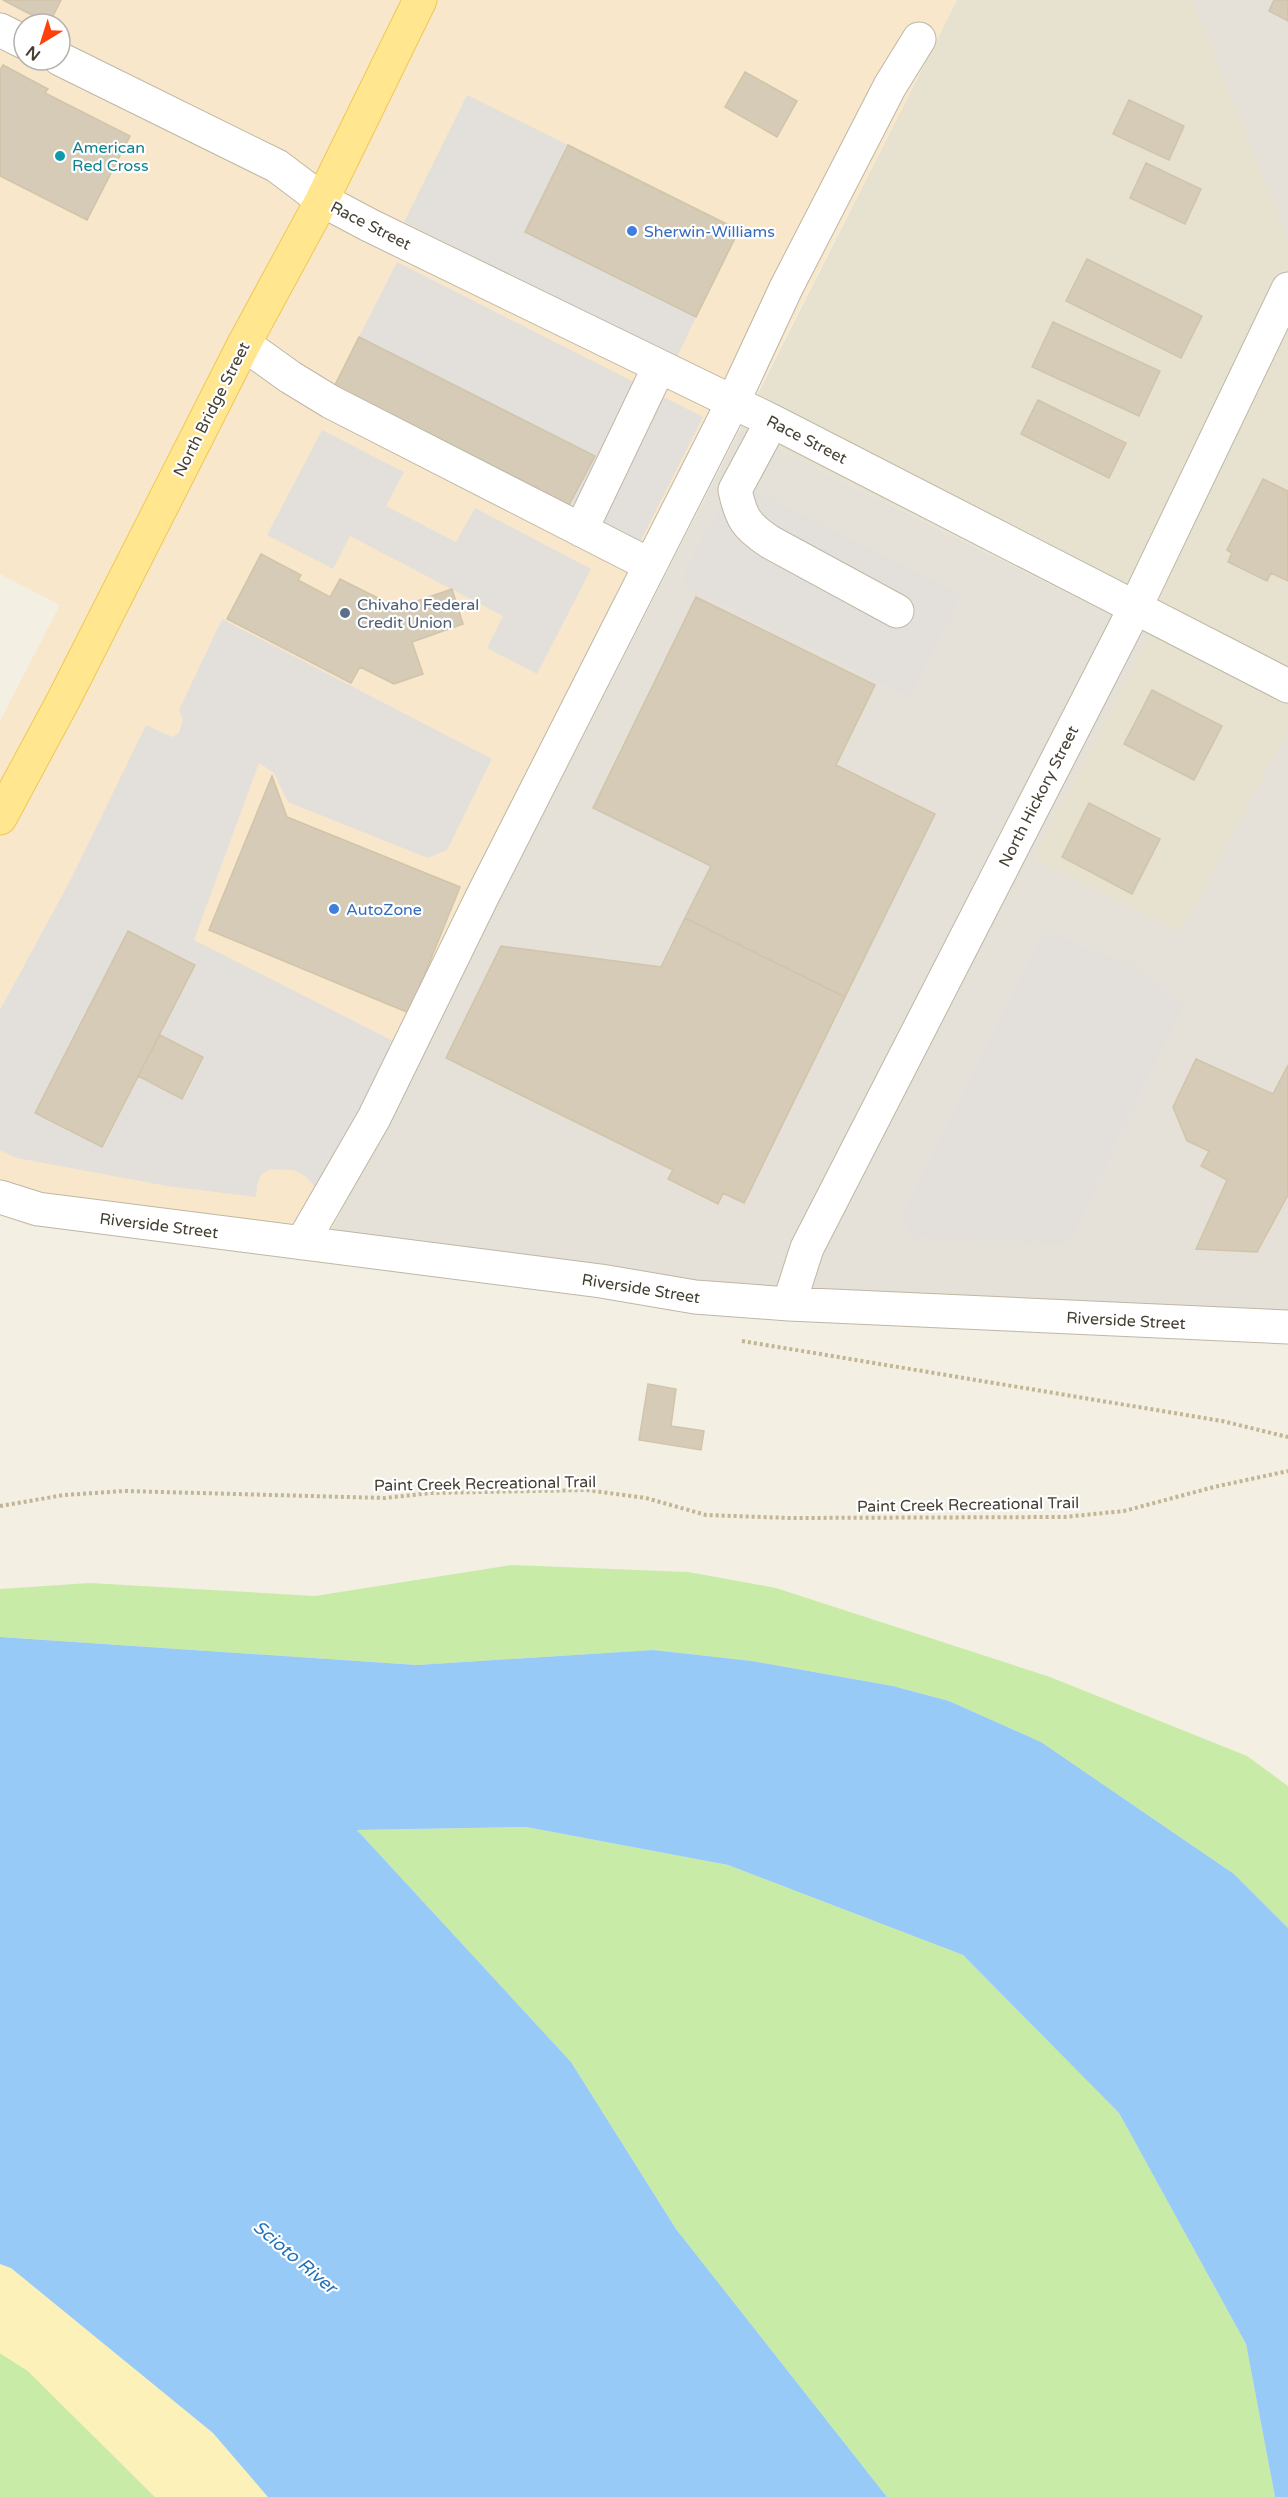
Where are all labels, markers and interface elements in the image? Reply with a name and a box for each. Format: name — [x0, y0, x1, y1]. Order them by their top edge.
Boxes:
north arrow — [12, 12, 72, 72]
text: N — [22, 41, 45, 65]
place label: American Red Cross — [72, 138, 149, 176]
marker: American Red Cross — [53, 149, 67, 163]
street label: Race Street — [327, 197, 414, 255]
place label: Sherwin-Williams — [644, 222, 775, 242]
marker: Sherwin-Williams — [625, 224, 639, 238]
street label: North Bridge Street — [169, 339, 255, 480]
street label: Race Street — [763, 411, 850, 469]
place label: Chivaho Federal Credit Union — [357, 595, 479, 633]
marker: Chivaho Federal Credit Union — [338, 606, 352, 620]
street label: North Hickory Street — [995, 722, 1083, 870]
place label: AutoZone — [346, 900, 422, 920]
marker: AutoZone — [327, 902, 341, 916]
street label: Riverside Street — [98, 1209, 219, 1243]
street label: Riverside Street — [580, 1270, 701, 1308]
street label: Riverside Street — [1066, 1308, 1186, 1334]
street label: Paint Creek Recreational Trail — [374, 1472, 596, 1496]
street label: Paint Creek Recreational Trail — [857, 1493, 1079, 1517]
water label: Scioto River — [249, 2216, 343, 2300]

